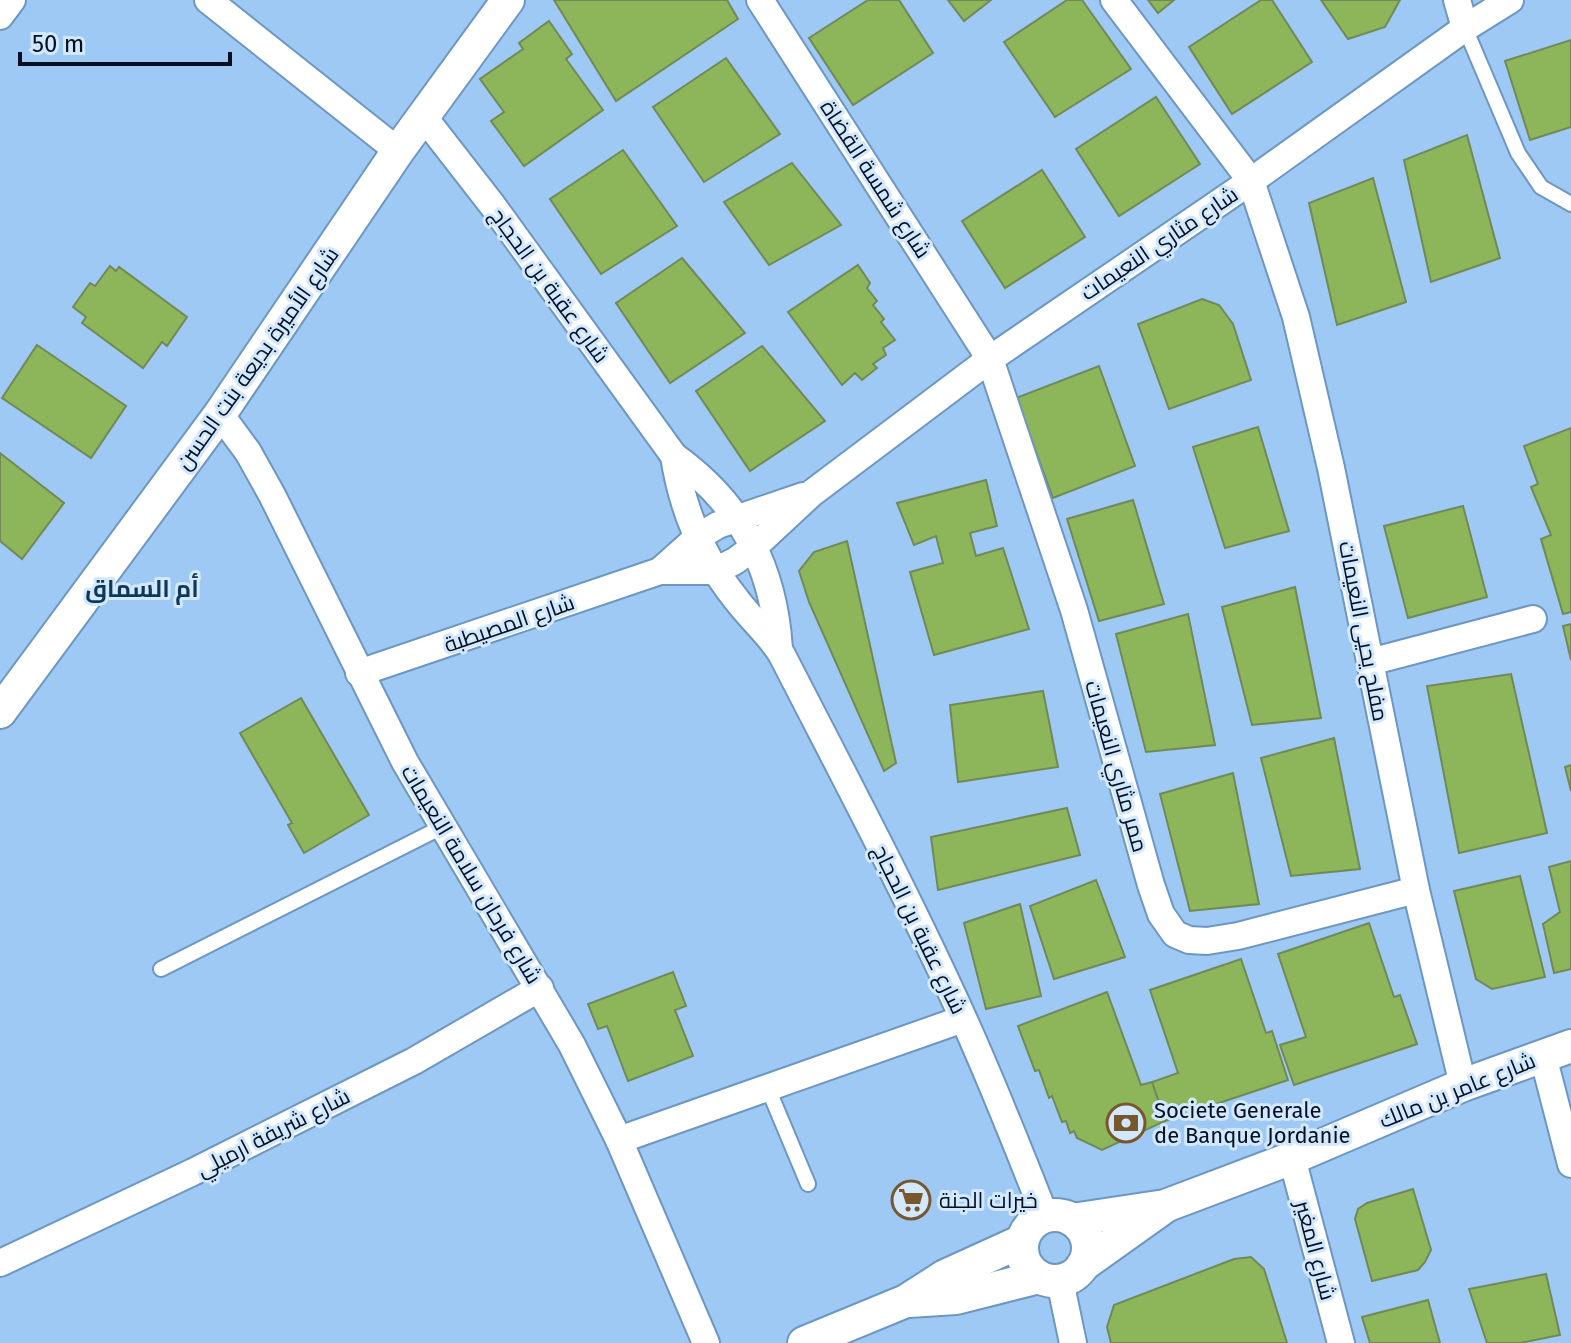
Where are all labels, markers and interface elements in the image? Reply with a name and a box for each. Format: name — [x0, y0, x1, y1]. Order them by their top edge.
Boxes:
scale bar — [20, 16, 230, 66]
text: 50 m — [32, 30, 84, 58]
street label: شارع شمسة القضاة — [814, 95, 937, 264]
street label: شارع مثاري النعيمات — [1075, 181, 1245, 309]
street label: شارع عقبة بن الحجاج — [483, 202, 615, 369]
street label: شارع الأميرة بديعة بنت الحسن — [170, 242, 346, 475]
street label: مفلح يحيى النعيمات — [1332, 539, 1394, 724]
district label: أم السماق — [85, 573, 199, 605]
street label: شارع المصيطبة — [440, 589, 578, 659]
street label: ممر مثاري النعيمات — [1076, 677, 1154, 856]
street label: شارع فرحان سلامة النعيمات — [395, 760, 548, 989]
street label: شارع عقبة بن الحجاج — [866, 840, 972, 1019]
street label: شارع عامر بن مالك — [1375, 1047, 1540, 1135]
street label: شارع شريفة ارميلي — [192, 1082, 356, 1185]
place label: Societe Generale de Banque Jordanie — [1154, 1097, 1351, 1149]
bank icon: Societe Generale de Banque Jordanie — [1105, 1102, 1147, 1144]
supermarket icon: خيرات الجنة — [890, 1179, 932, 1221]
place label: خيرات الجنة — [939, 1187, 1038, 1214]
street label: شارع المغير — [1288, 1195, 1342, 1303]

